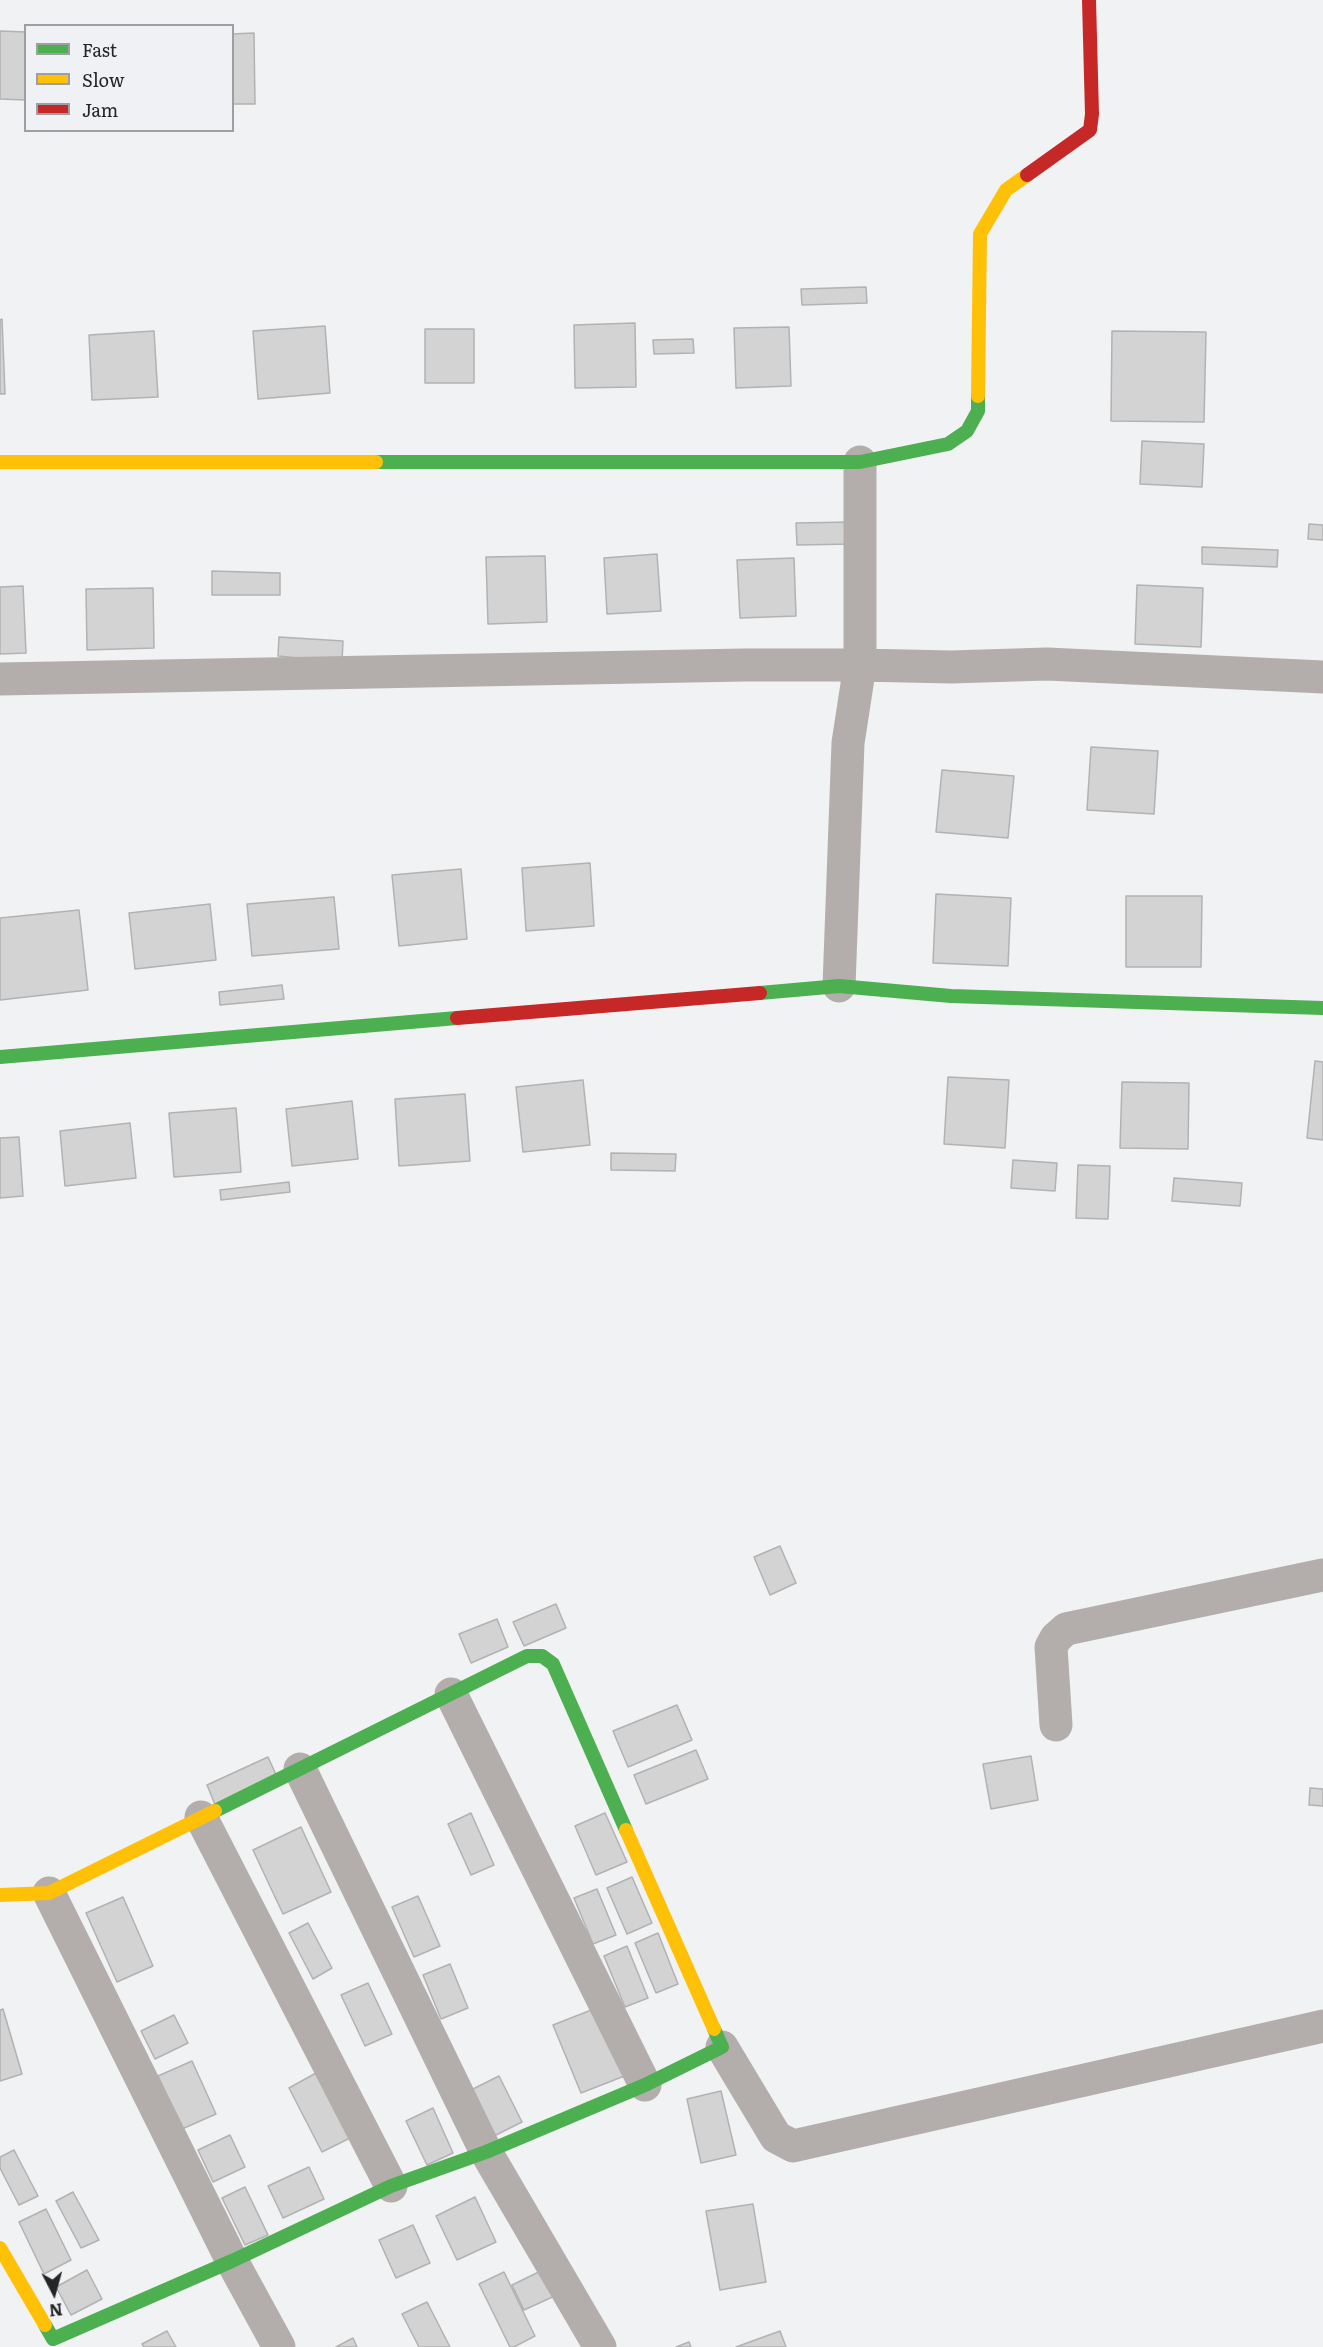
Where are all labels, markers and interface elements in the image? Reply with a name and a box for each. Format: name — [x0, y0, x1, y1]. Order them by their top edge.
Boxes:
legend — [24, 24, 234, 132]
text: Fast — [82, 36, 117, 63]
text: Slow — [82, 66, 124, 93]
text: Jam — [82, 96, 118, 123]
north arrow — [24, 2263, 84, 2323]
text: N — [48, 2298, 64, 2324]

